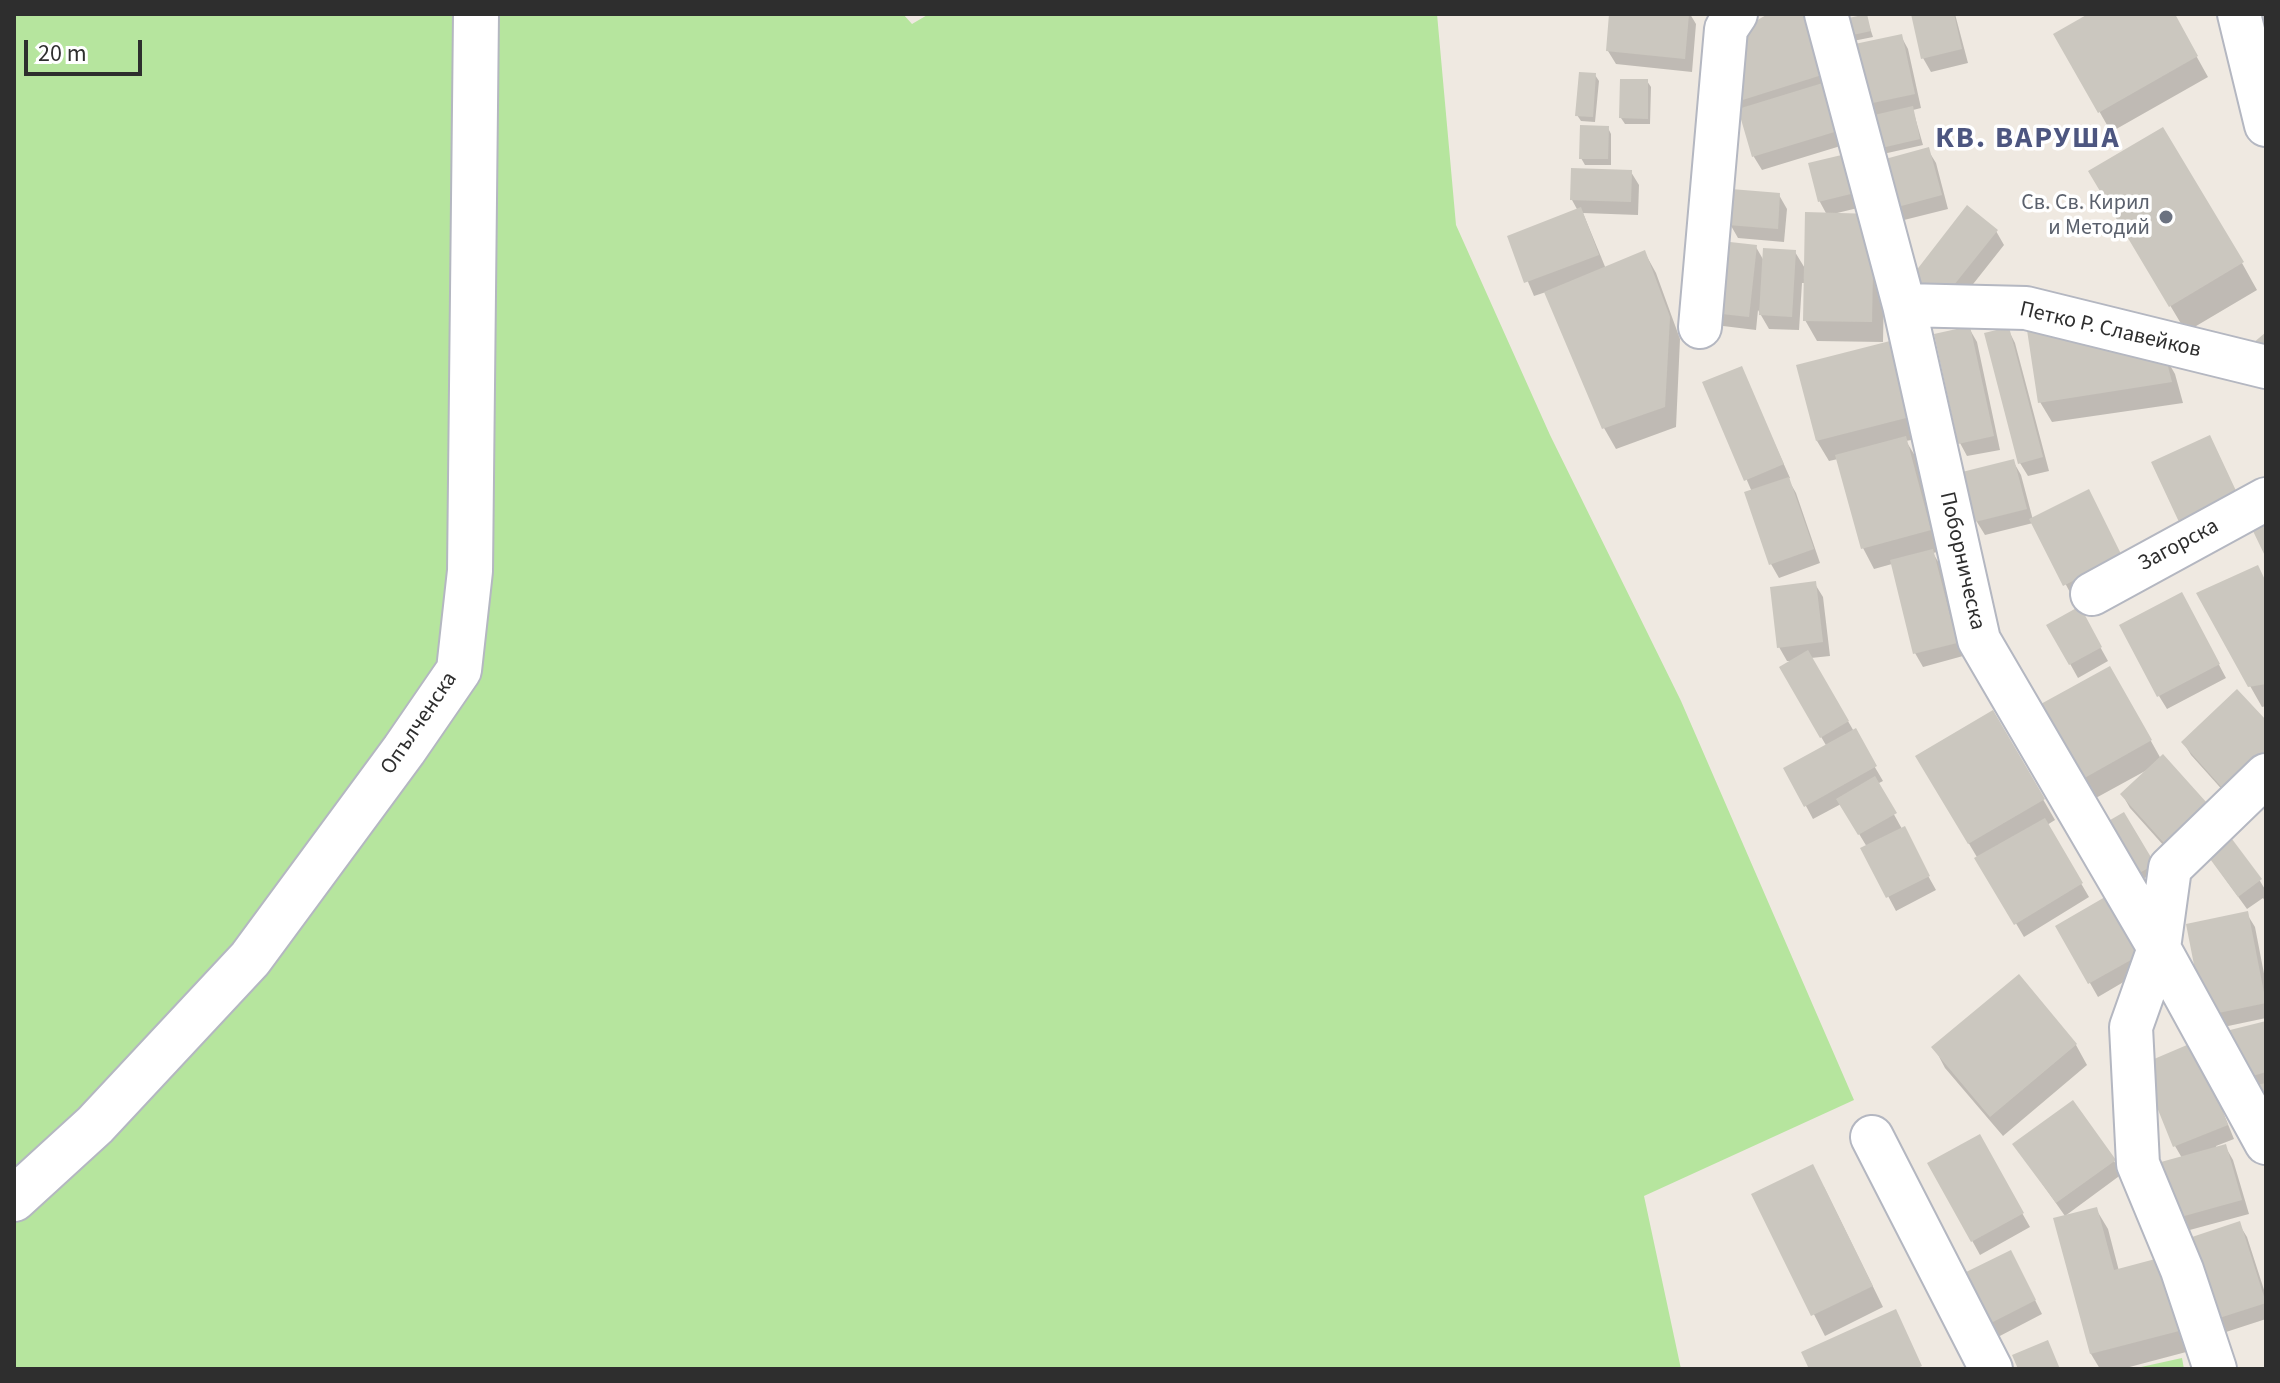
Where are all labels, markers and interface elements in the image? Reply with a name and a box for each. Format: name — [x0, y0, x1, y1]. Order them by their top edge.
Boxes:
scale bar — [28, 24, 146, 74]
text: 20 m — [38, 36, 87, 71]
district label: КВ. ВАРУША — [1935, 122, 2121, 158]
place label: Св. Св. Кирил и Методий — [2021, 191, 2150, 242]
marker: Св. Св. Кирил и Методий — [2157, 208, 2175, 226]
street label: Петко Р. Славейков — [2017, 297, 2203, 365]
street label: Поборническа — [1932, 489, 1990, 633]
street label: Загорска — [2134, 514, 2224, 578]
street label: Опълченска — [376, 668, 464, 780]

